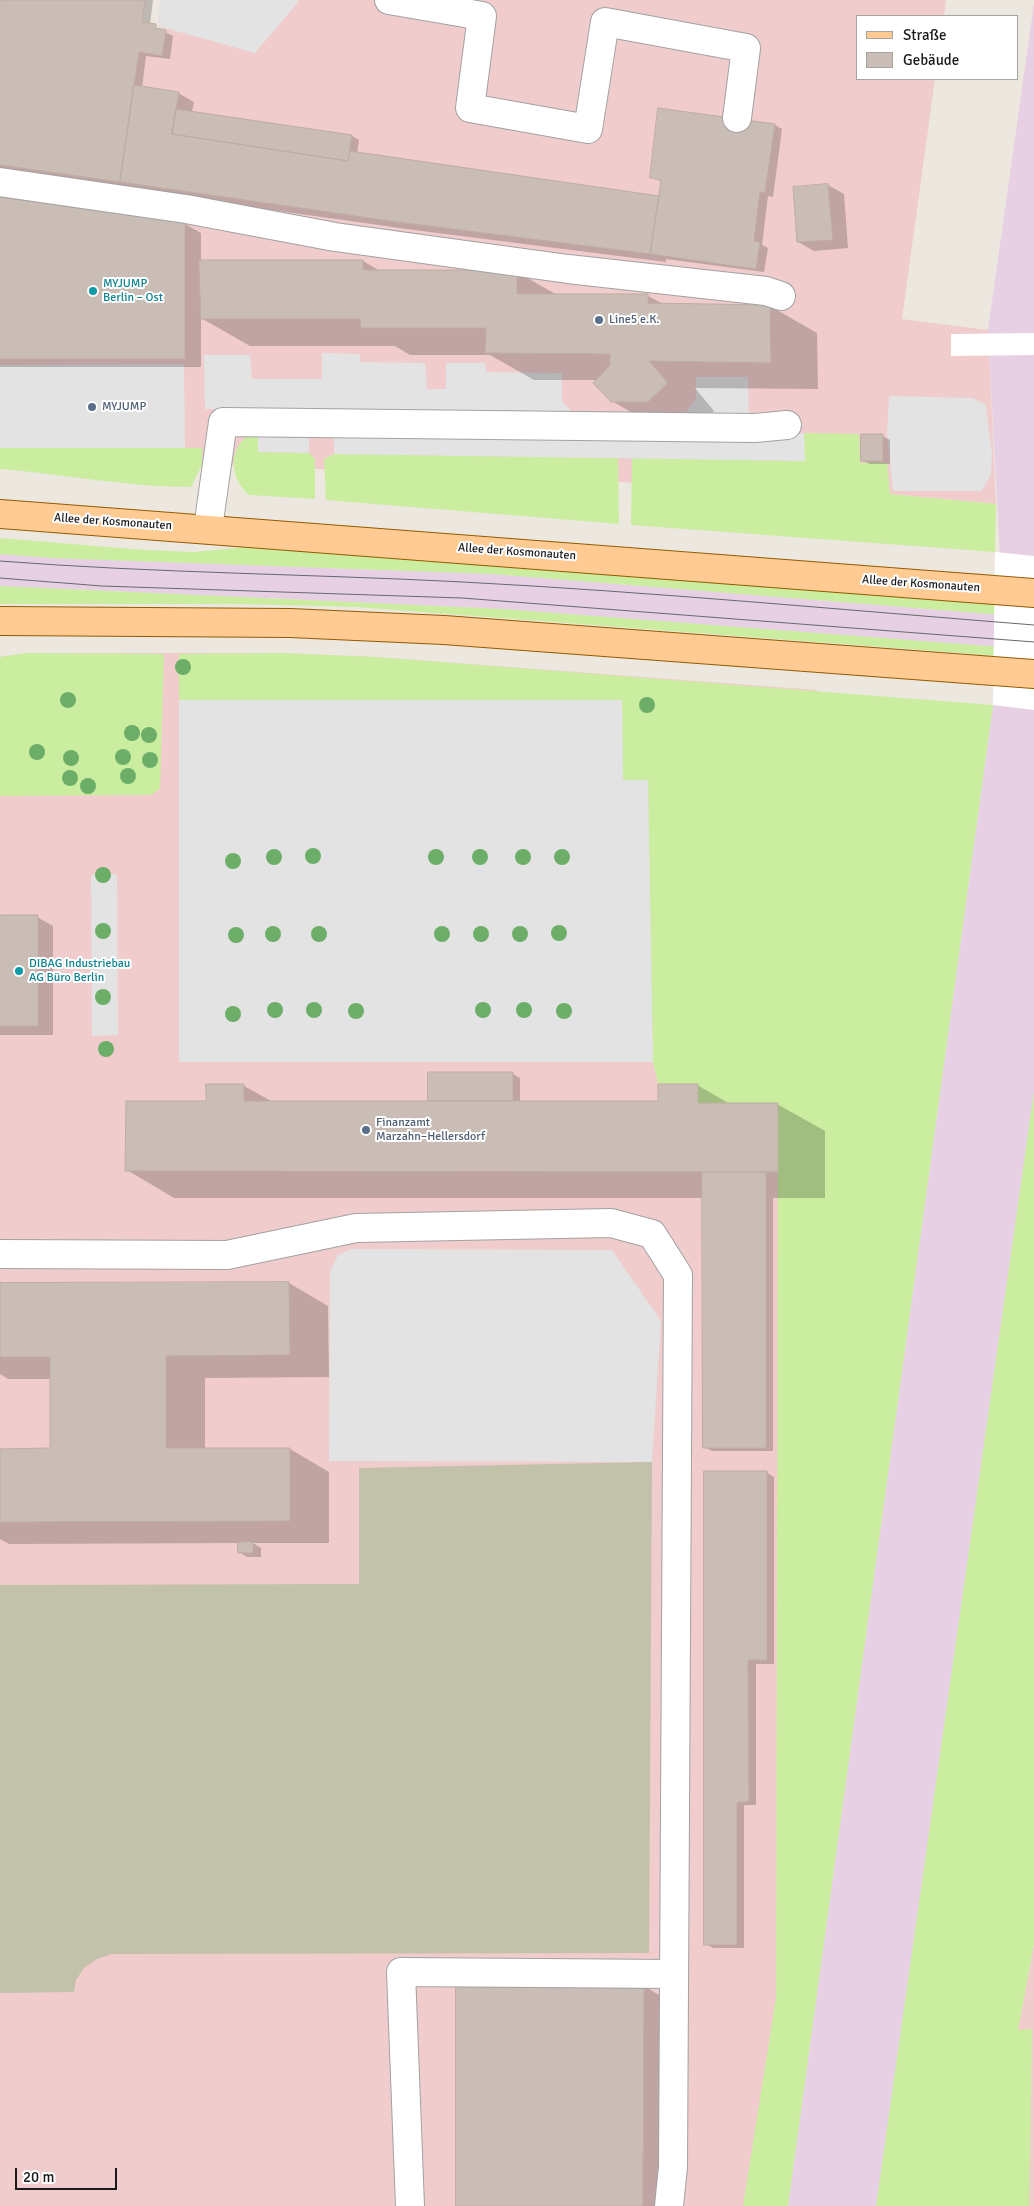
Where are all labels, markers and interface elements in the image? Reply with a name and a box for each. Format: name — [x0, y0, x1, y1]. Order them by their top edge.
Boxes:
legend — [856, 15, 1019, 80]
text: Straße — [903, 26, 947, 44]
text: Gebäude — [903, 51, 959, 69]
place label: MYJUMP Berlin – Ost — [103, 277, 163, 305]
marker: MYJUMP Berlin – Ost — [87, 285, 99, 297]
place label: Line5 e.K. — [609, 313, 659, 327]
marker: Line5 e.K. — [593, 314, 605, 326]
place label: MYJUMP — [102, 400, 146, 414]
marker: MYJUMP — [86, 401, 98, 413]
street label: Allee der Kosmonauten — [54, 511, 172, 533]
street label: Allee der Kosmonauten — [458, 541, 576, 563]
street label: Allee der Kosmonauten — [862, 573, 980, 595]
place label: DIBAG Industriebau AG Büro Berlin — [29, 957, 130, 985]
marker: DIBAG Industriebau AG Büro Berlin — [13, 965, 25, 977]
place label: Finanzamt Marzahn–Hellersdorf — [376, 1116, 485, 1144]
marker: Finanzamt Marzahn–Hellersdorf — [360, 1124, 372, 1136]
scale bar — [18, 2158, 120, 2190]
text: 20 m — [23, 2168, 54, 2186]

